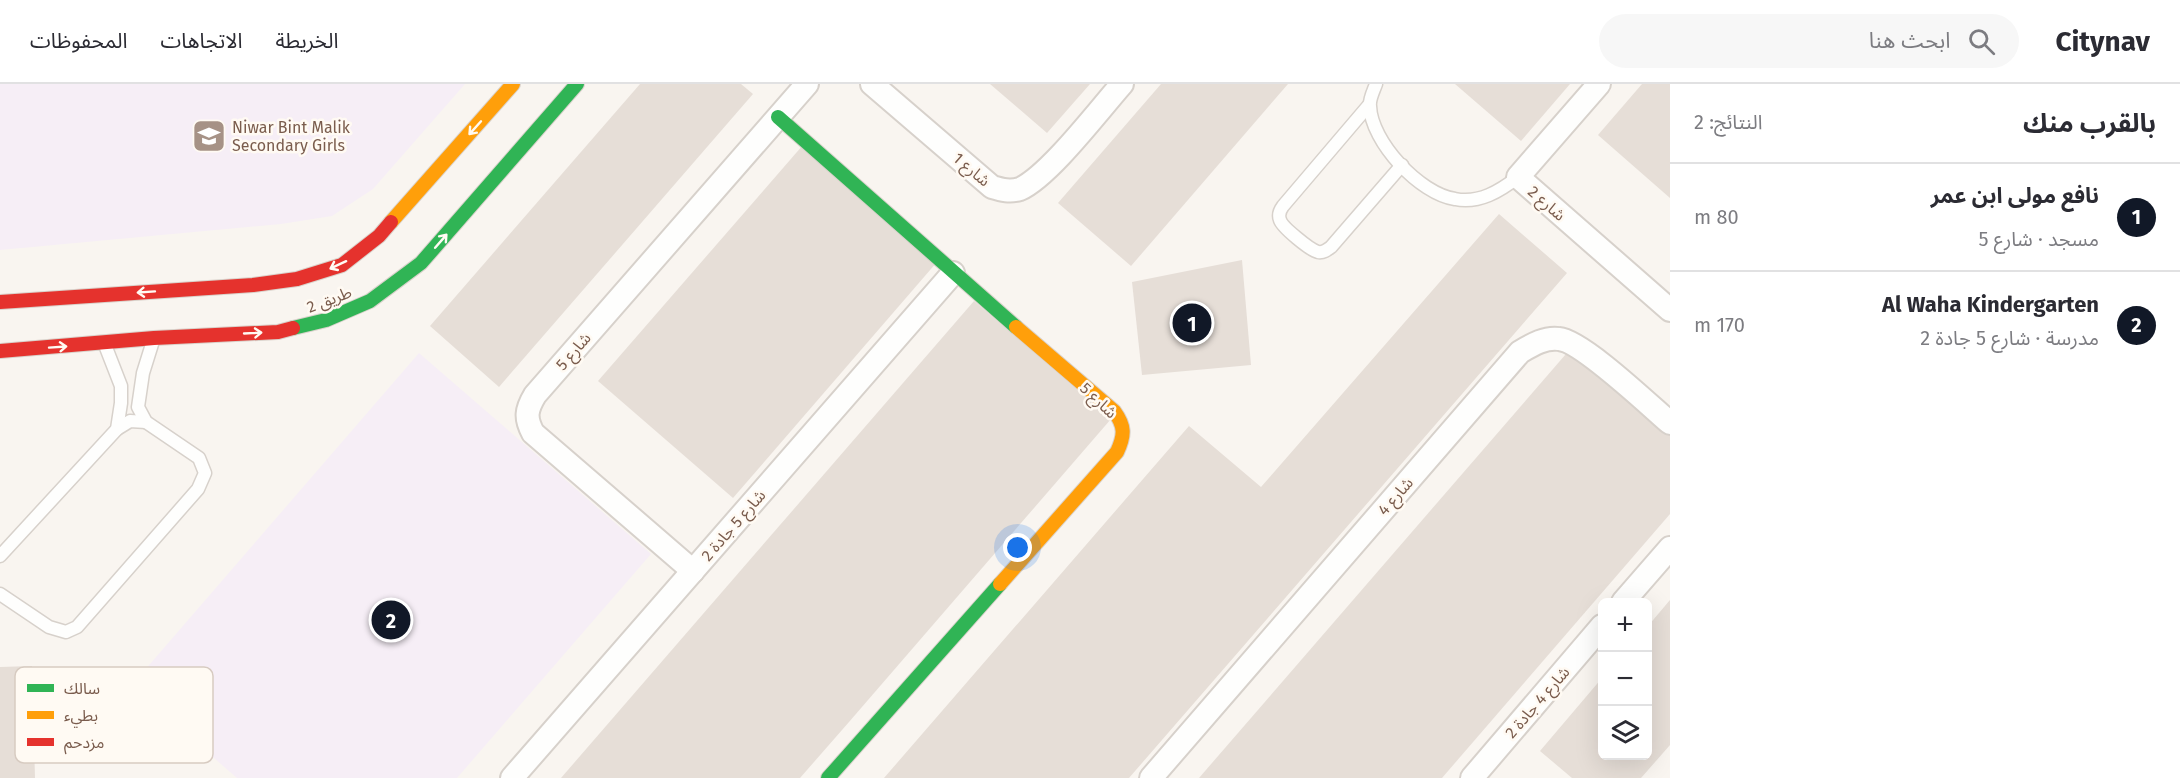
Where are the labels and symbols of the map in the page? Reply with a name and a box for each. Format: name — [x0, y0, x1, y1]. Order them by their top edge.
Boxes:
school or university icon: Niwar Bint Malik Secondary Girls — [191, 118, 227, 154]
place label: Niwar Bint Malik Secondary Girls — [232, 118, 351, 155]
one-way arrow — [468, 120, 482, 135]
street label: شارع 1 — [947, 148, 994, 193]
street label: شارع 2 — [1522, 182, 1569, 227]
one-way arrow — [434, 234, 448, 249]
one-way arrow — [330, 260, 348, 271]
street label: طريق 2 — [304, 282, 355, 318]
one-way arrow — [137, 287, 157, 298]
pin: 1 — [1172, 300, 1212, 346]
one-way arrow — [242, 328, 262, 339]
street label: شارع 5 — [552, 329, 597, 376]
one-way arrow — [48, 341, 68, 352]
street label: شارع 5 — [1074, 379, 1121, 424]
street label: شارع 4 — [1374, 474, 1419, 521]
street label: شارع 5 جادة 2 — [697, 486, 772, 567]
your location — [1003, 533, 1032, 562]
pin: 2 — [372, 598, 410, 642]
street label: شارع 4 جادة 2 — [1501, 663, 1576, 744]
legend — [15, 667, 213, 763]
text: سالك — [64, 679, 100, 698]
text: بطيء — [64, 706, 98, 728]
text: مزدحم — [64, 733, 104, 755]

